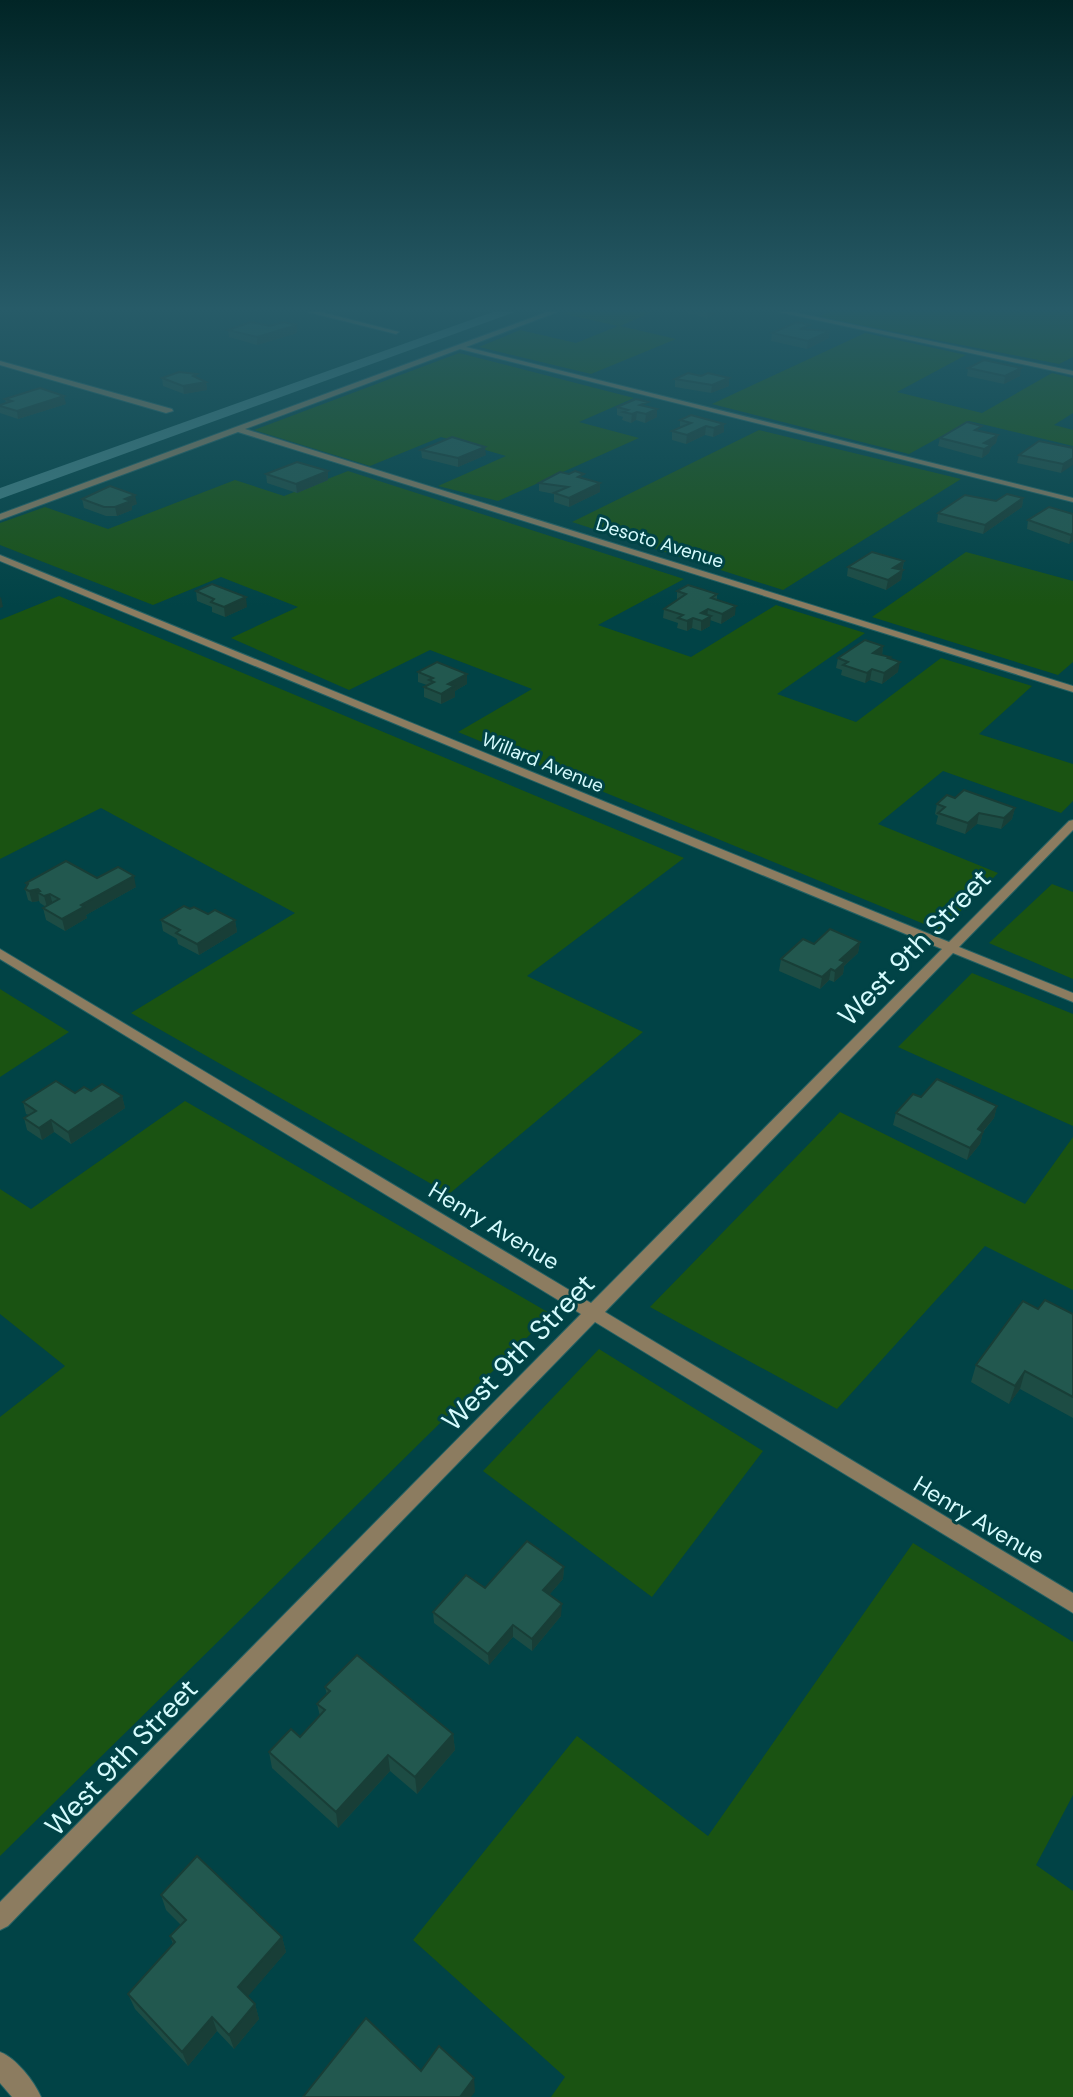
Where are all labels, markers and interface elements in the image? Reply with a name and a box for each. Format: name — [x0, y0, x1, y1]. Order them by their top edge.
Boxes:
street label: Desoto Avenue — [593, 511, 727, 574]
street label: Willard Avenue — [478, 727, 608, 798]
street label: West 9th Street — [830, 861, 999, 1034]
street label: Henry Avenue — [423, 1175, 565, 1277]
street label: West 9th Street — [434, 1266, 603, 1439]
street label: Henry Avenue — [908, 1469, 1050, 1571]
street label: West 9th Street — [37, 1671, 206, 1844]

